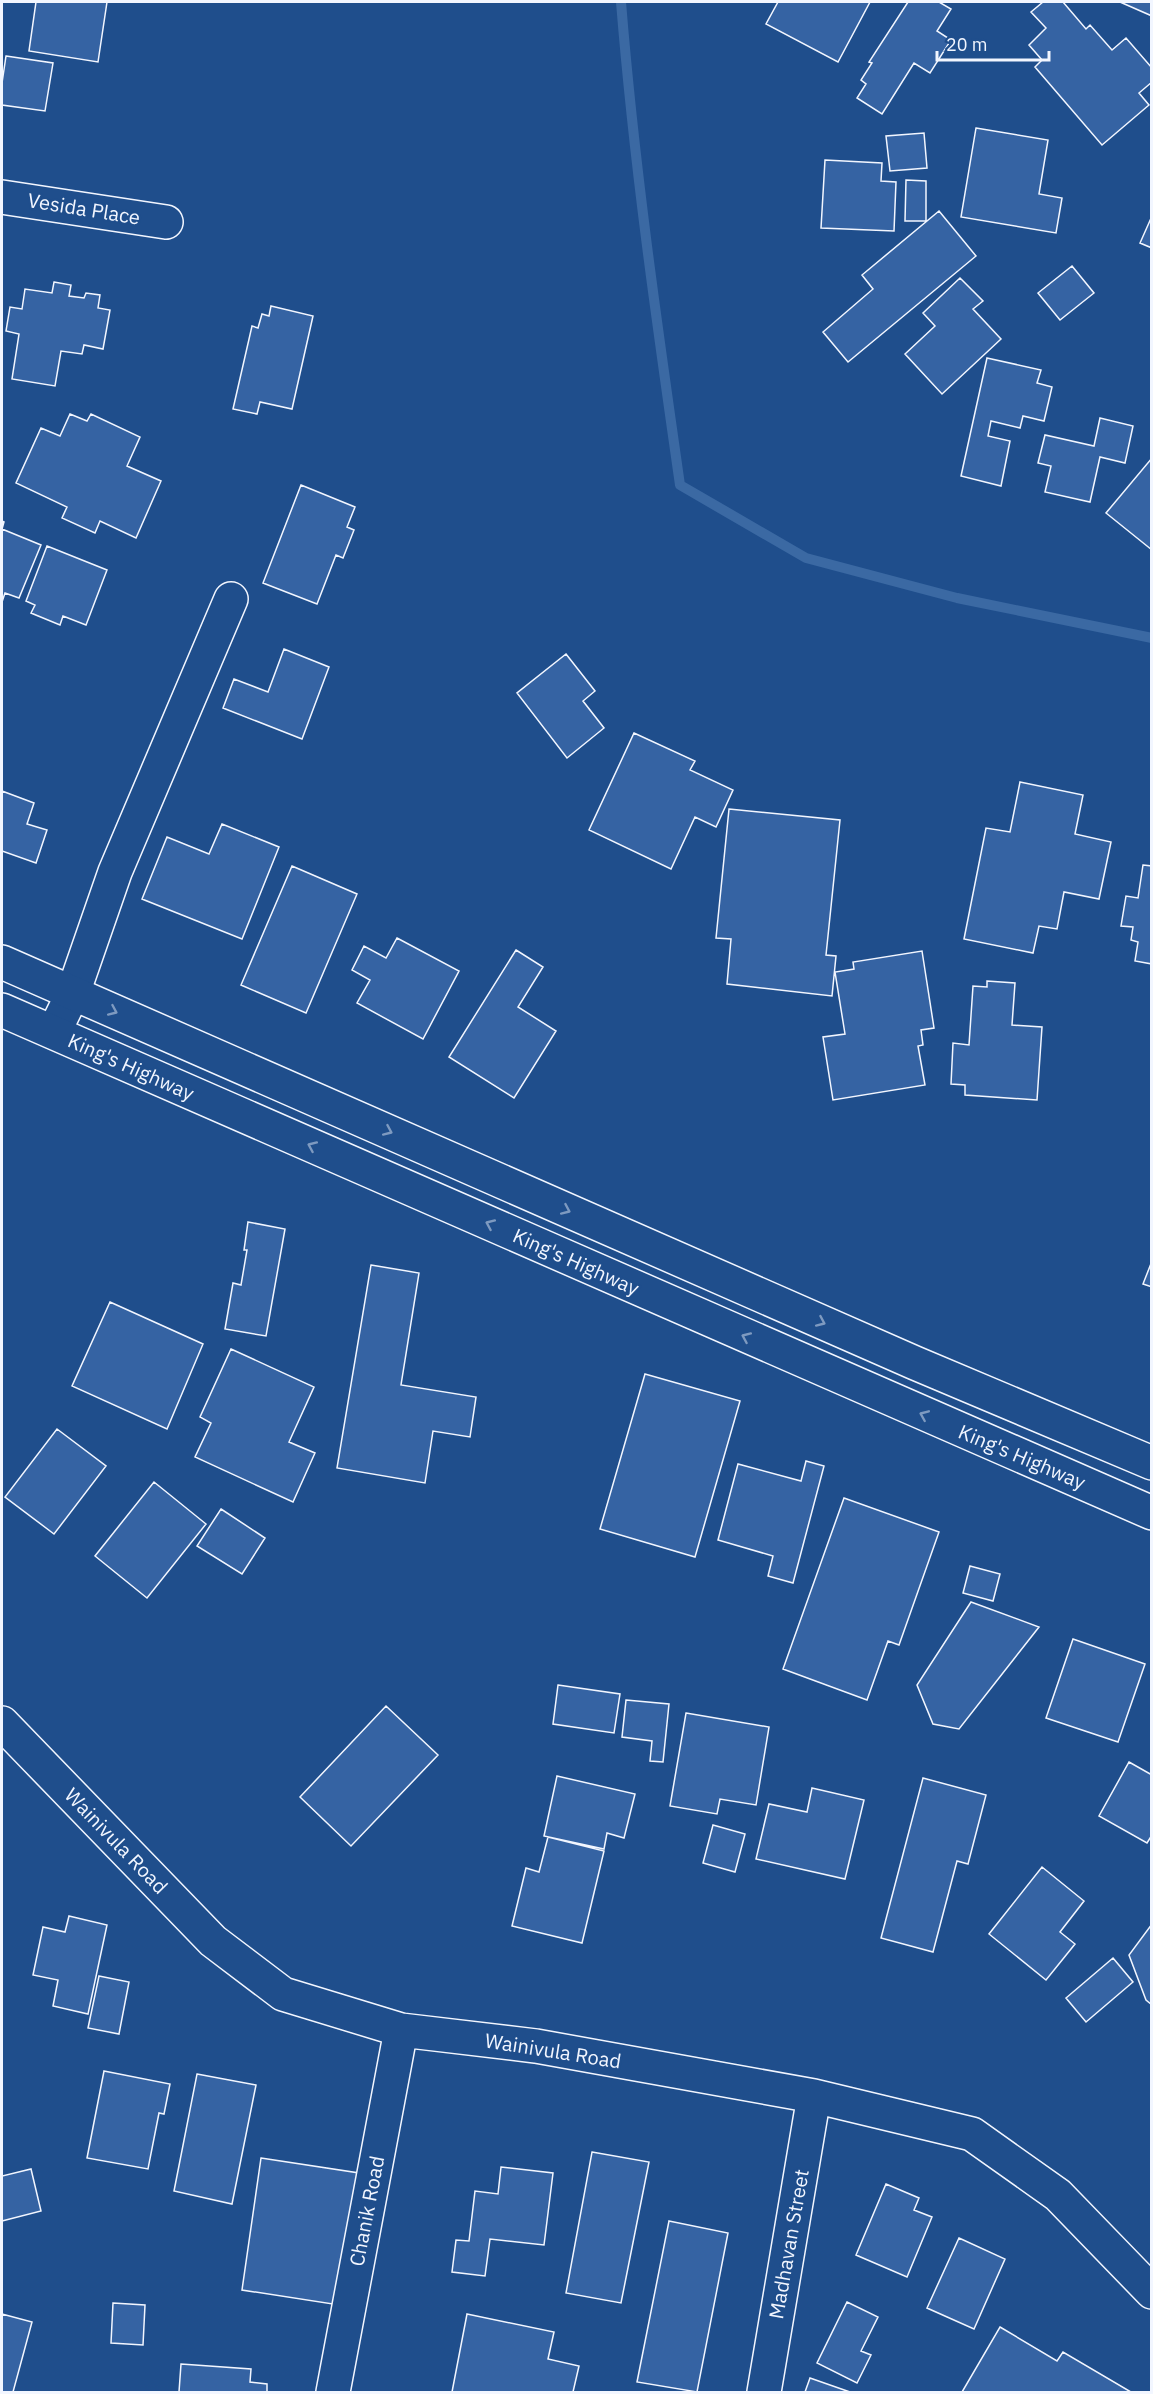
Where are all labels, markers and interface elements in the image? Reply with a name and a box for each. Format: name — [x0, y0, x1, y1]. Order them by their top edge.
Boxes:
scale bar — [937, 24, 1050, 62]
text: 20 m — [946, 33, 988, 56]
street label: Vesida Place — [26, 186, 142, 231]
one-way arrow — [107, 1003, 118, 1015]
street label: King's Highway — [64, 1027, 199, 1106]
one-way arrow — [381, 1124, 392, 1136]
one-way arrow — [307, 1141, 318, 1153]
one-way arrow — [560, 1203, 571, 1215]
one-way arrow — [486, 1220, 497, 1232]
street label: King's Highway — [509, 1222, 644, 1301]
one-way arrow — [815, 1315, 826, 1327]
one-way arrow — [741, 1332, 752, 1344]
one-way arrow — [920, 1410, 931, 1422]
street label: King's Highway — [954, 1418, 1090, 1495]
street label: Wainivula Road — [59, 1782, 174, 1900]
street label: Wainivula Road — [483, 2026, 623, 2075]
street label: Chanik Road — [343, 2153, 390, 2268]
street label: Madhavan Street — [762, 2167, 815, 2321]

